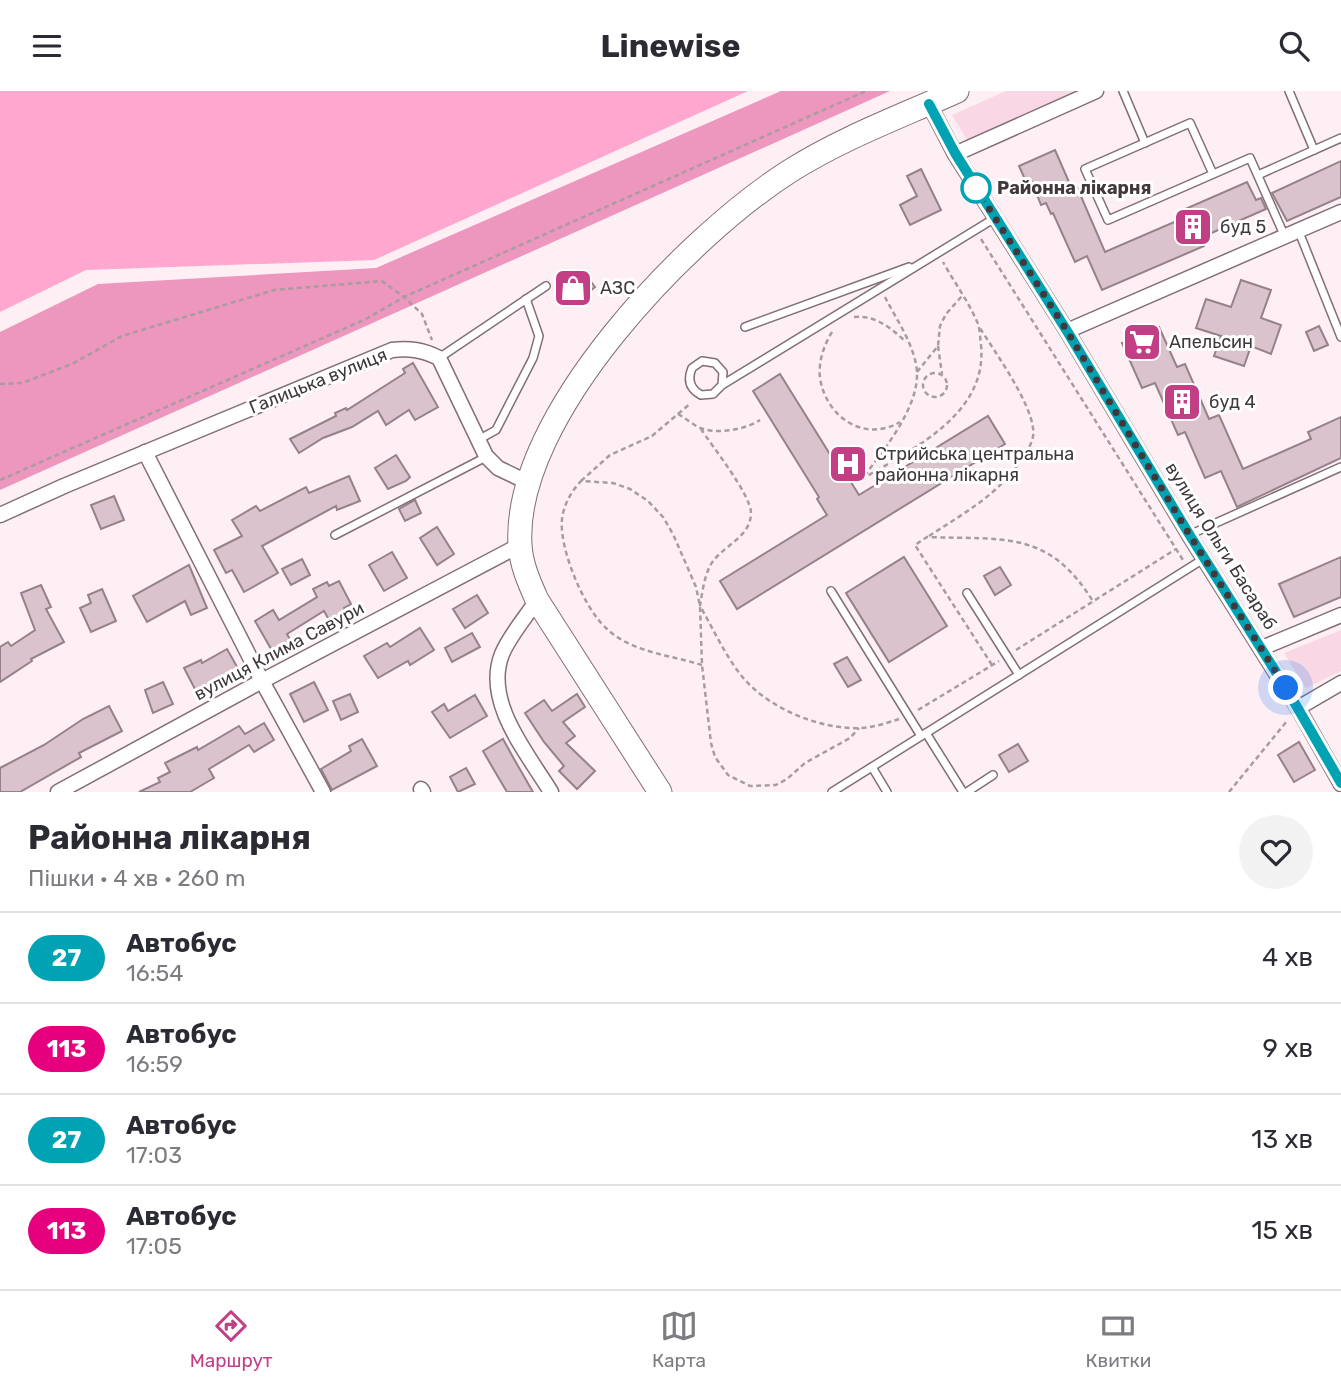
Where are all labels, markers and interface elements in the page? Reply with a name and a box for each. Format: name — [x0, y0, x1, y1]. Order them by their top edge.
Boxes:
icon: menu — [28, 27, 66, 65]
text: Linewise — [601, 27, 741, 65]
icon: search — [1275, 27, 1313, 65]
marker: Районна лікарня — [961, 173, 991, 203]
place label: Районна лікарня — [997, 177, 1151, 199]
building icon: буд 5 — [1172, 206, 1214, 248]
place label: буд 5 — [1220, 216, 1266, 238]
shop icon: АЗС — [552, 267, 594, 309]
place label: АЗС — [600, 277, 635, 299]
supermarket icon: Апельсин — [1121, 321, 1163, 363]
place label: Апельсин — [1169, 331, 1253, 353]
street label: Галицька вулиця — [246, 343, 390, 419]
building icon: буд 4 — [1161, 381, 1203, 423]
place label: буд 4 — [1209, 391, 1256, 413]
hospital icon: Стрийська центральна районна лікарня — [827, 443, 869, 485]
place label: Стрийська центральна районна лікарня — [875, 443, 1074, 486]
street label: вулиця Ольги Басараб — [1161, 458, 1281, 634]
street label: вулиця Клима Савури — [190, 597, 368, 705]
your location — [1268, 670, 1303, 705]
button: heart — [1239, 815, 1313, 889]
text: Районна лікарня — [28, 818, 311, 857]
text: Пішки · 4 хв · 260 m — [28, 864, 245, 892]
text: Автобус — [126, 928, 237, 959]
text: 4 хв — [1262, 942, 1313, 973]
text: 27 — [52, 944, 81, 972]
text: 16:54 — [126, 959, 184, 987]
text: Автобус — [126, 1019, 237, 1050]
text: 9 хв — [1263, 1033, 1313, 1064]
text: 113 — [47, 1035, 86, 1063]
text: 16:59 — [126, 1050, 183, 1078]
text: Автобус — [126, 1110, 237, 1141]
text: 13 хв — [1251, 1124, 1313, 1155]
text: 27 — [52, 1126, 81, 1154]
text: 17:03 — [126, 1141, 182, 1169]
text: Автобус — [126, 1201, 237, 1232]
text: 15 хв — [1251, 1215, 1313, 1246]
text: 113 — [47, 1217, 86, 1245]
text: 17:05 — [126, 1232, 182, 1260]
tab: Маршрут — [190, 1307, 273, 1372]
tab: Карта — [652, 1307, 706, 1372]
tab: Квитки — [1085, 1307, 1151, 1372]

